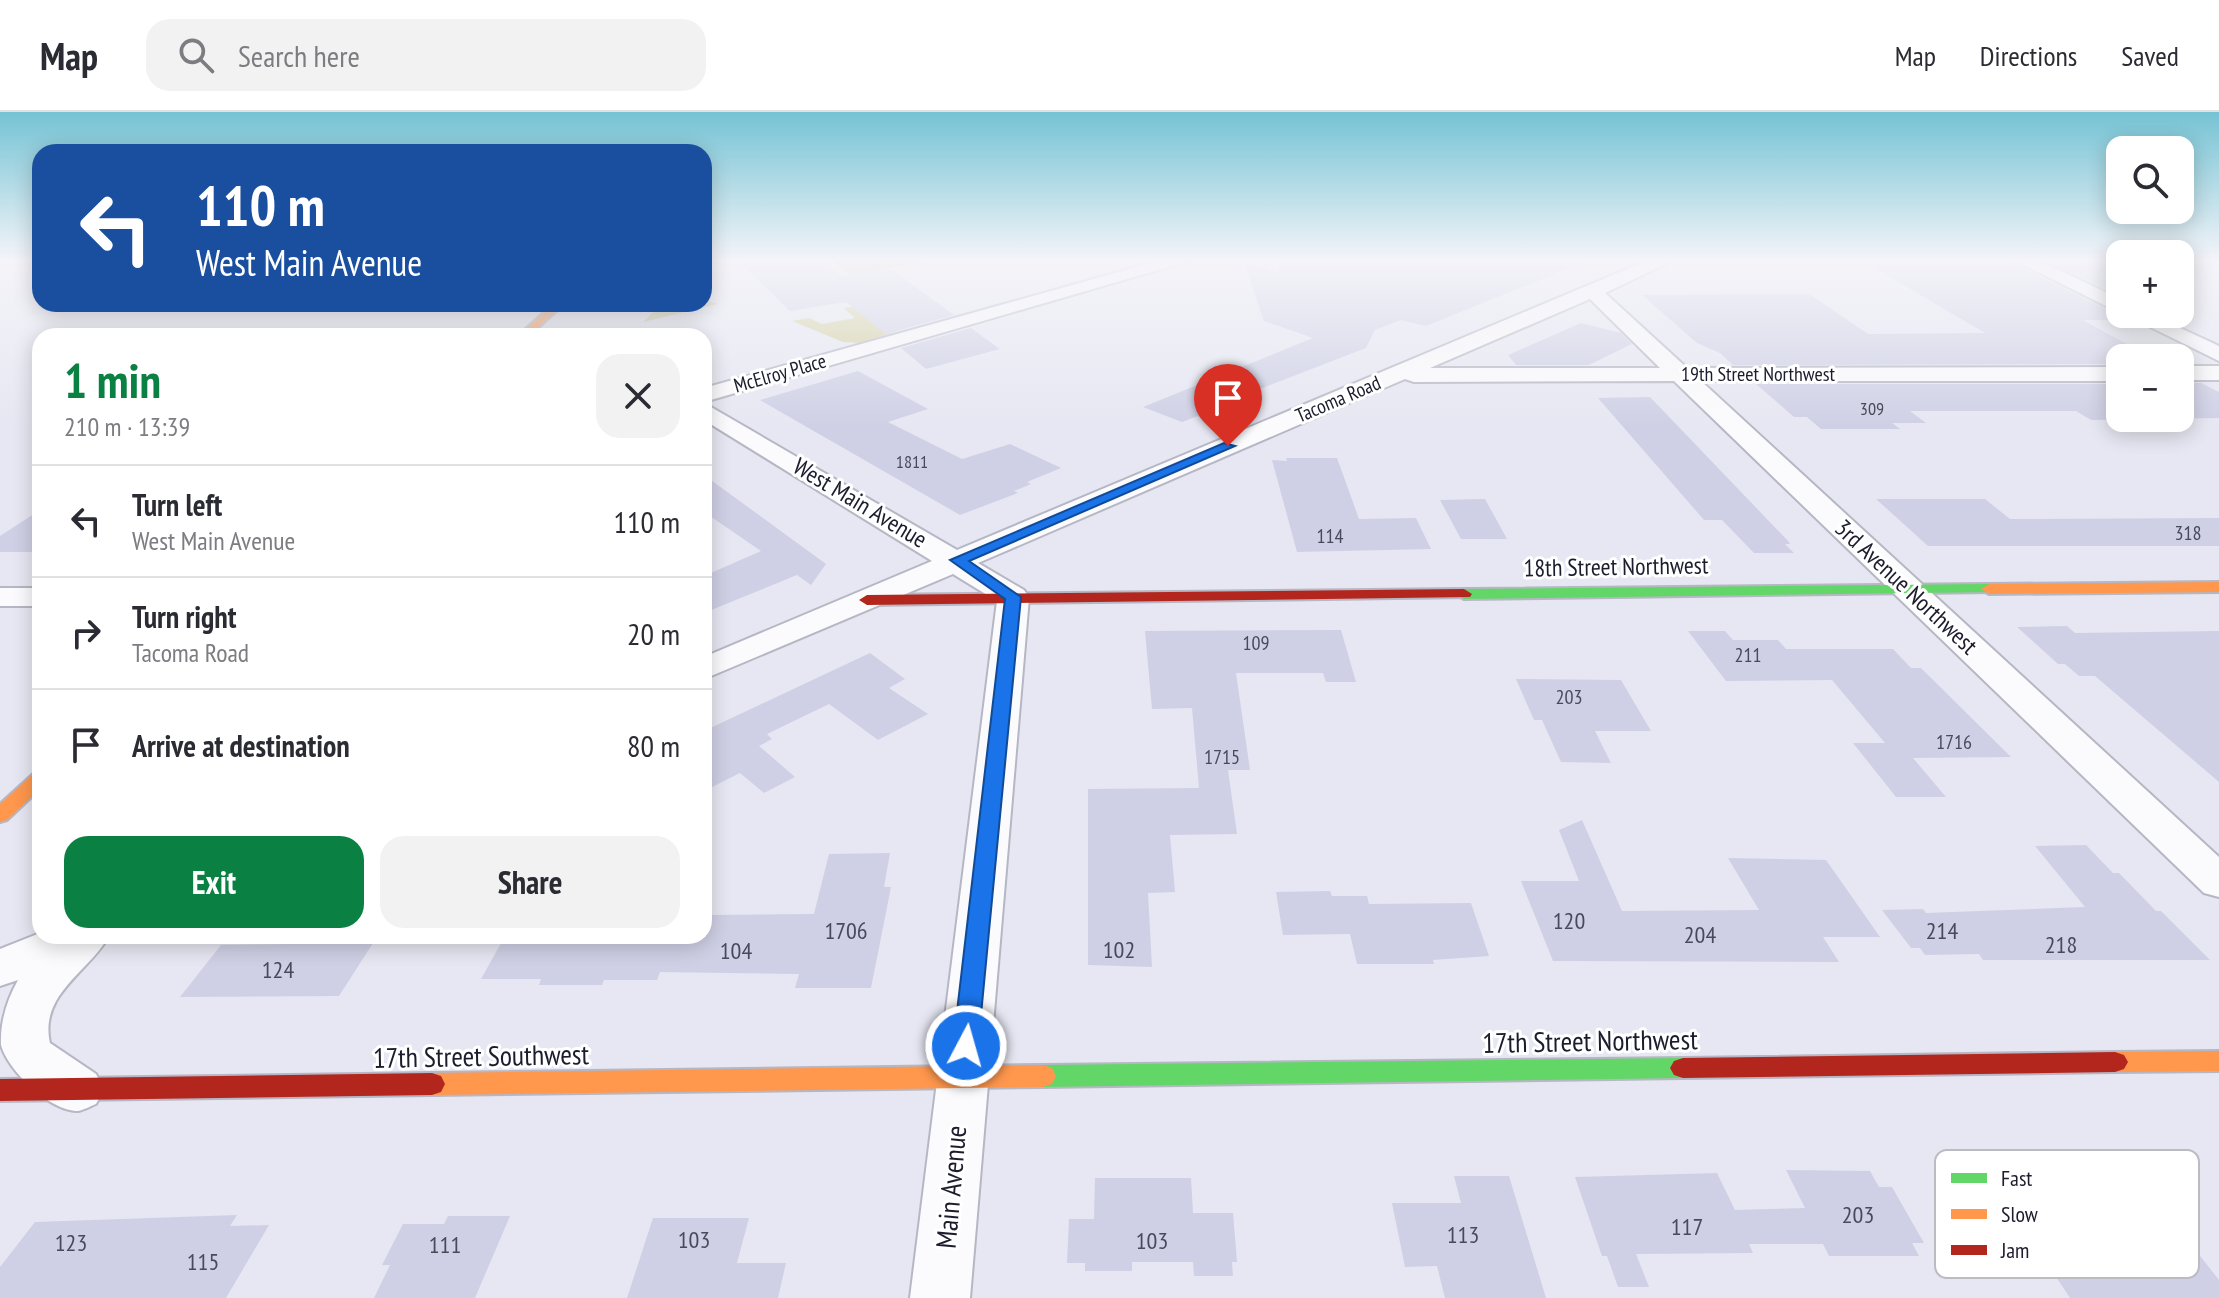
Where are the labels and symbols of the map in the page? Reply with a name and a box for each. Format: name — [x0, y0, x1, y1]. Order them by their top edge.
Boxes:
street label: McElroy Place — [731, 347, 829, 399]
street label: 19th Street Northwest — [1681, 361, 1835, 387]
pin — [1194, 364, 1262, 446]
street label: Tacoma Road — [1291, 369, 1385, 429]
house number: 309 — [1860, 397, 1884, 420]
street label: West Main Avenue — [788, 450, 933, 555]
house number: 1811 — [896, 450, 928, 473]
street label: 3rd Avenue Northwest — [1828, 513, 1985, 661]
house number: 318 — [2175, 520, 2202, 546]
house number: 114 — [1317, 523, 1344, 549]
street label: 18th Street Northwest — [1523, 549, 1709, 584]
house number: 109 — [1243, 630, 1270, 656]
house number: 211 — [1735, 642, 1762, 668]
house number: 203 — [1556, 684, 1583, 710]
house number: 1716 — [1936, 729, 1972, 755]
house number: 1715 — [1204, 744, 1240, 770]
house number: 120 — [1553, 905, 1585, 936]
house number: 1706 — [824, 915, 868, 946]
house number: 214 — [1926, 915, 1958, 946]
house number: 204 — [1684, 919, 1716, 950]
house number: 218 — [2045, 929, 2077, 960]
house number: 102 — [1103, 934, 1135, 965]
house number: 104 — [720, 935, 752, 966]
house number: 124 — [262, 954, 294, 985]
position arrow — [924, 1004, 1008, 1088]
street label: 17th Street Northwest — [1482, 1020, 1698, 1061]
street label: 17th Street Southwest — [373, 1035, 590, 1076]
street label: Main Avenue — [927, 1124, 974, 1250]
legend — [1935, 1150, 2199, 1278]
text: Fast — [2001, 1164, 2032, 1192]
house number: 203 — [1842, 1199, 1874, 1230]
text: Slow — [2001, 1200, 2038, 1228]
house number: 117 — [1671, 1211, 1703, 1242]
house number: 113 — [1447, 1219, 1479, 1250]
house number: 103 — [678, 1224, 710, 1255]
house number: 103 — [1136, 1225, 1168, 1256]
house number: 123 — [55, 1227, 87, 1258]
house number: 111 — [429, 1229, 461, 1260]
text: Jam — [2000, 1236, 2029, 1264]
house number: 115 — [187, 1246, 219, 1277]

